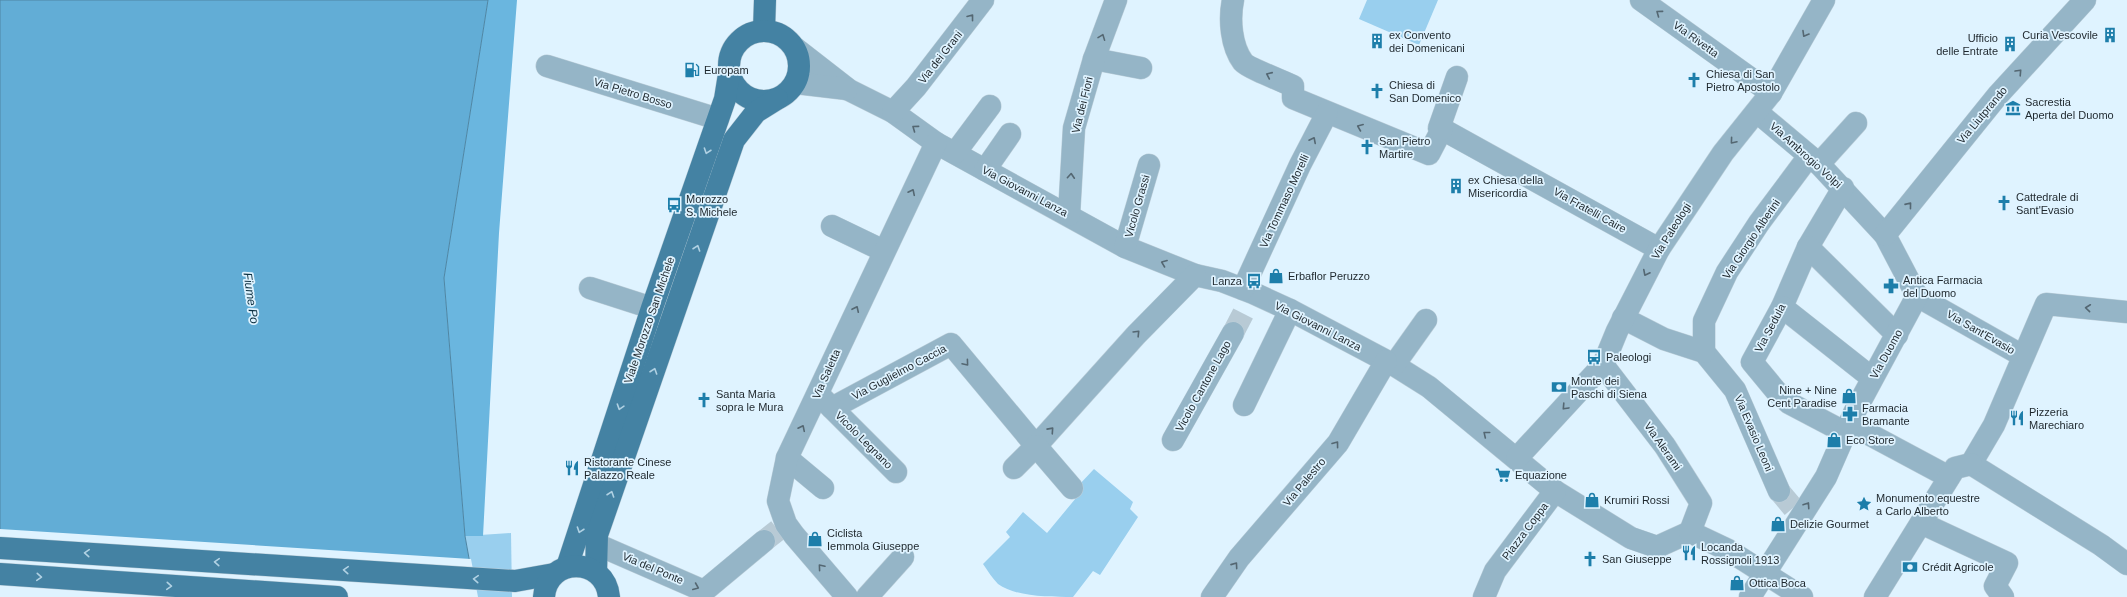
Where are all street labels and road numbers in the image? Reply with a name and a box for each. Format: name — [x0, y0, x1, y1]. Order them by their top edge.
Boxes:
street label: Via Rivetta — [1671, 19, 1722, 60]
street label: Via dei Grani — [916, 28, 964, 86]
street label: Via Pietro Bosso — [592, 75, 674, 111]
street label: Via dei Fiori — [1069, 75, 1095, 135]
street label: Via Liutprando — [1955, 84, 2009, 146]
street label: Via Ambrogio Volpi — [1768, 120, 1844, 190]
street label: Via Tommaso Morelli — [1257, 152, 1311, 250]
street label: Via Giovanni Lanza — [980, 163, 1071, 219]
street label: Vicolo Grassi — [1122, 173, 1152, 239]
street label: Via Fratelli Caire — [1552, 185, 1628, 235]
street label: Via Giorgio Alberini — [1720, 197, 1782, 281]
street label: Via Paleologi — [1649, 201, 1693, 261]
street label: Viale Morozzo San Michele — [622, 255, 676, 385]
street label: Via Giovanni Lanza — [1273, 299, 1364, 353]
street label: Via Sedula — [1752, 301, 1788, 354]
street label: Via Sant'Evasio — [1945, 308, 2017, 356]
street label: Via Duomo — [1868, 327, 1904, 381]
street label: Vicolo Cantone Lago — [1173, 339, 1233, 433]
street label: Via Guglielmo Caccia — [850, 342, 949, 402]
street label: Via Saletta — [810, 347, 843, 401]
street label: Via Evasio Leoni — [1733, 393, 1775, 473]
street label: Vicolo Legnano — [833, 409, 895, 471]
street label: Via Alerami — [1642, 420, 1684, 472]
street label: Via Palestro — [1280, 456, 1328, 508]
street label: Piazza Coppa — [1500, 499, 1551, 562]
street label: Via del Ponte — [621, 550, 685, 586]

